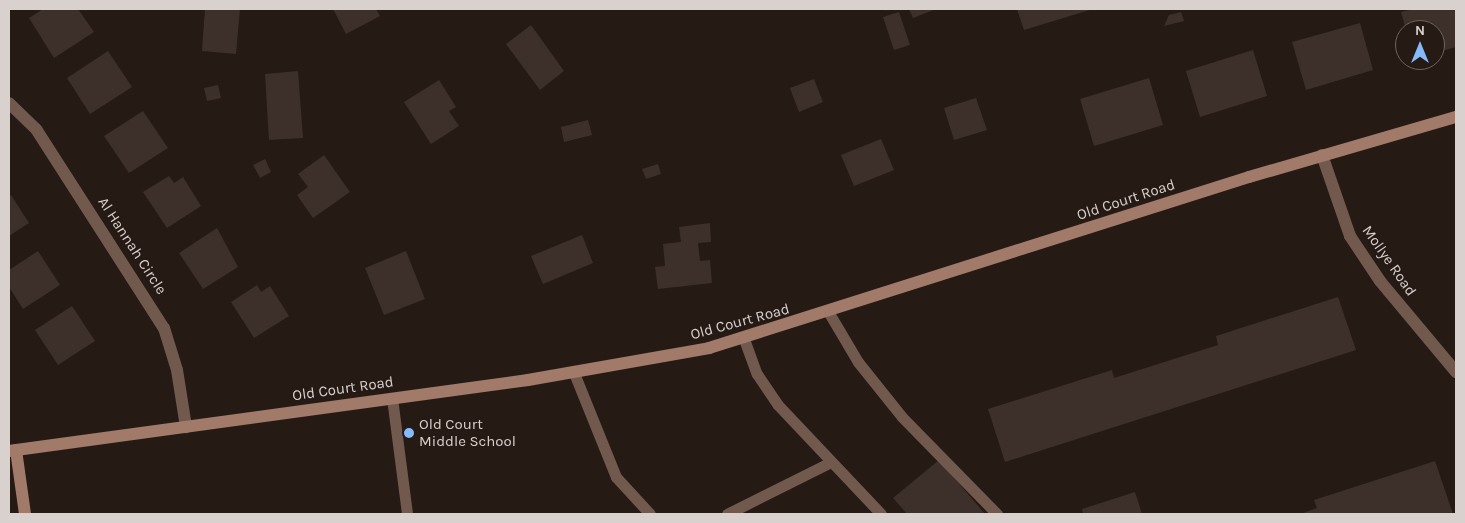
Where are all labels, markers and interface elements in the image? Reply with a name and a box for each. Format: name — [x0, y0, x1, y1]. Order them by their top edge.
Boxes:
north arrow — [1395, 20, 1445, 70]
text: N — [1415, 22, 1425, 39]
street label: Old Court Road — [1075, 176, 1177, 224]
street label: Al Hannah Circle — [94, 194, 170, 298]
street label: Mollye Road — [1358, 222, 1420, 300]
street label: Old Court Road — [688, 300, 792, 344]
street label: Old Court Road — [291, 373, 395, 405]
place label: Old Court Middle School — [419, 415, 516, 450]
marker: Old Court Middle School — [403, 427, 415, 439]

